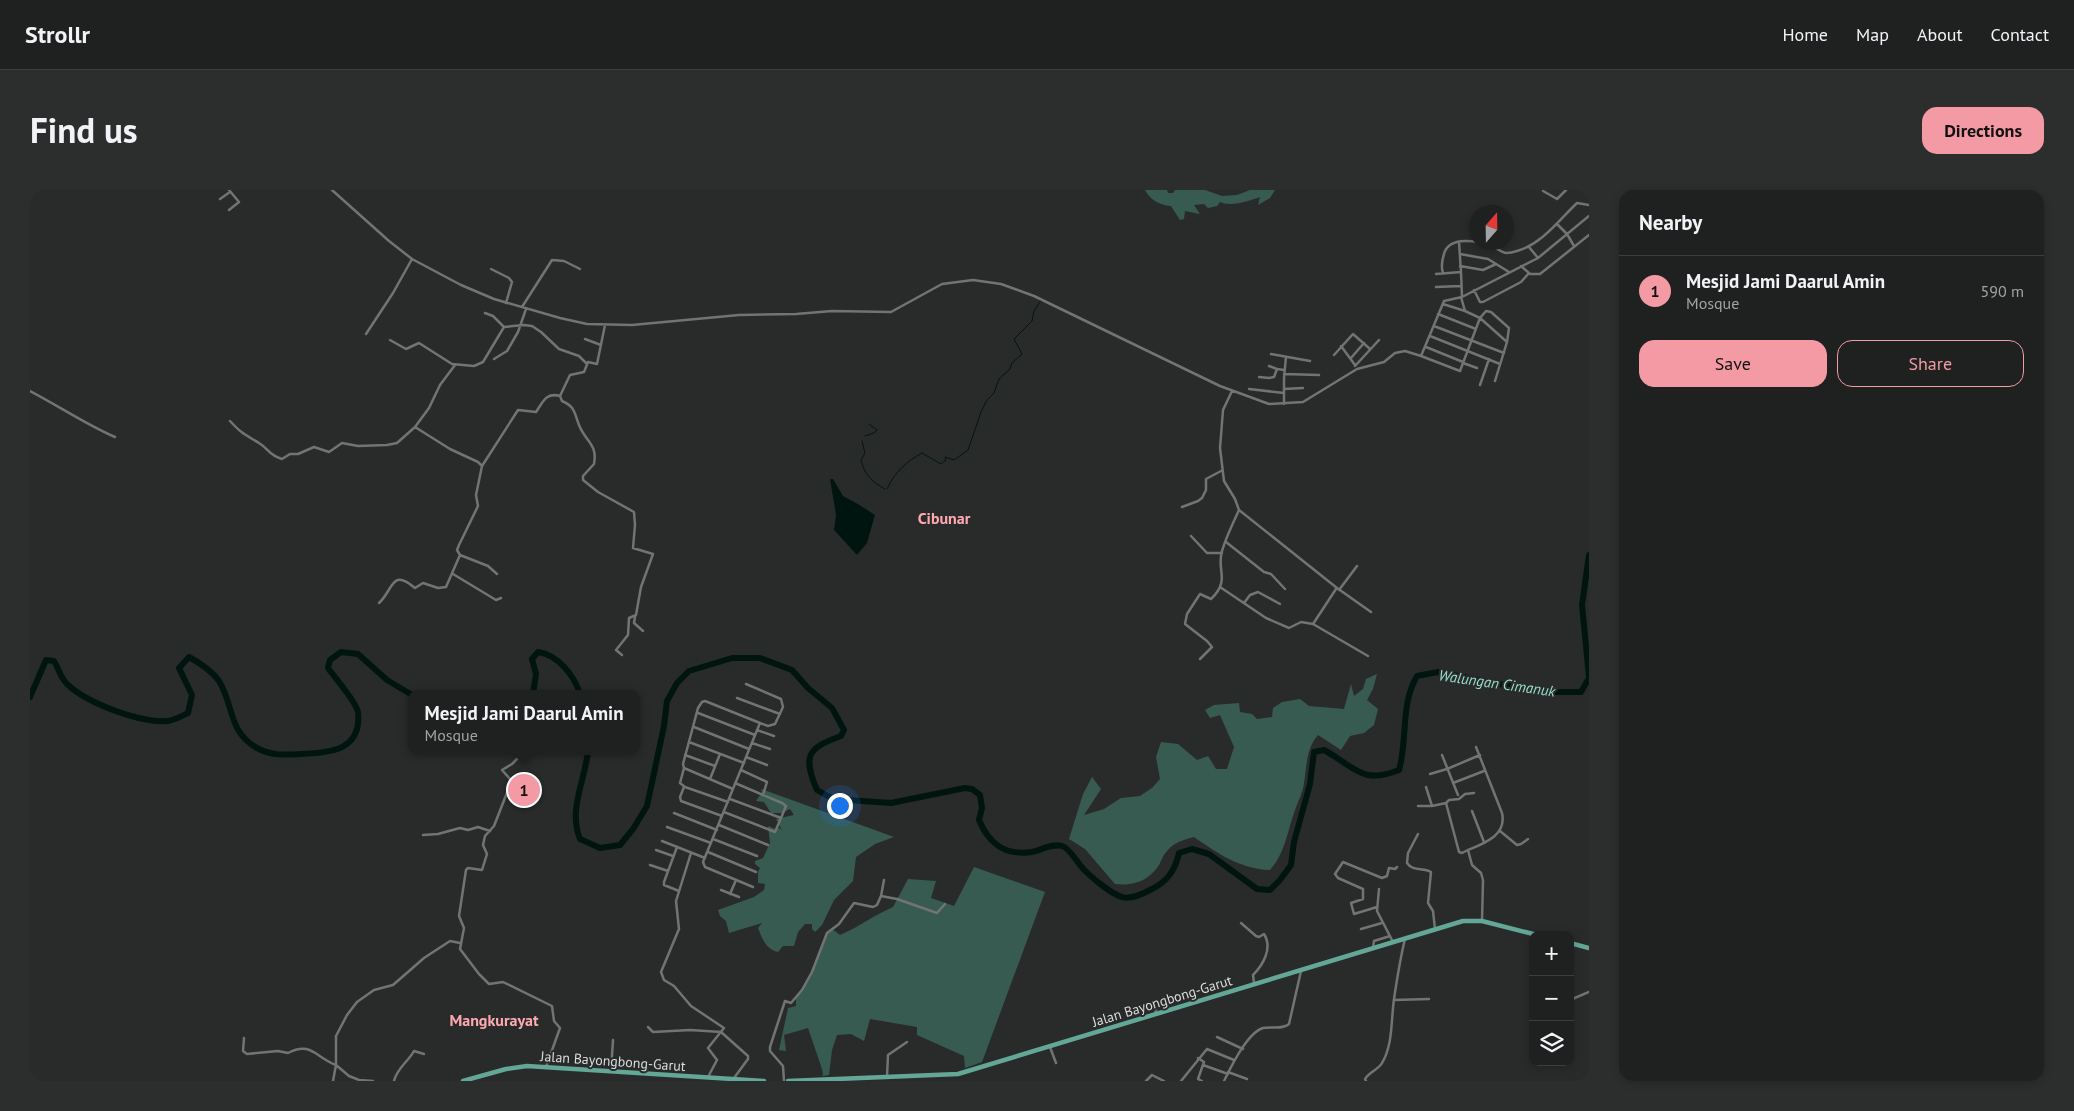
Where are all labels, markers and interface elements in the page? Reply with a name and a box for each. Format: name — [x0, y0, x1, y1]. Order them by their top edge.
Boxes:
text: Strollr — [25, 19, 90, 50]
text: Home — [1782, 23, 1828, 46]
text: Map — [1856, 23, 1889, 46]
text: About — [1917, 23, 1963, 46]
text: Contact — [1991, 23, 2049, 46]
text: Find us — [30, 107, 138, 153]
button: Directions — [1922, 107, 2044, 154]
north arrow — [1469, 205, 1514, 250]
text: Nearby — [1639, 209, 1702, 236]
text: Mesjid Jami Daarul Amin — [1686, 269, 1885, 293]
text: 1 — [1650, 281, 1660, 301]
text: 590 m — [1981, 281, 2024, 301]
text: Mosque — [1686, 293, 1739, 313]
button: Save — [1639, 340, 1827, 387]
button: Share — [1837, 340, 2024, 387]
district label: Cibunar — [918, 508, 971, 528]
water label: Walungan Cimanuk — [1437, 665, 1558, 701]
popup — [408, 690, 640, 755]
text: Mesjid Jami Daarul Amin — [424, 701, 624, 725]
text: Mosque — [424, 725, 478, 745]
pin: 1 — [508, 771, 540, 809]
your location — [827, 793, 853, 819]
map controls — [1529, 931, 1574, 1066]
button: + — [1529, 931, 1574, 976]
street label: Jalan Bayongbong-Garut — [1089, 971, 1234, 1031]
button: − — [1529, 976, 1574, 1021]
district label: Mangkurayat — [449, 1010, 539, 1030]
button: layers — [1529, 1021, 1574, 1066]
street label: Jalan Bayongbong-Garut — [539, 1047, 686, 1075]

